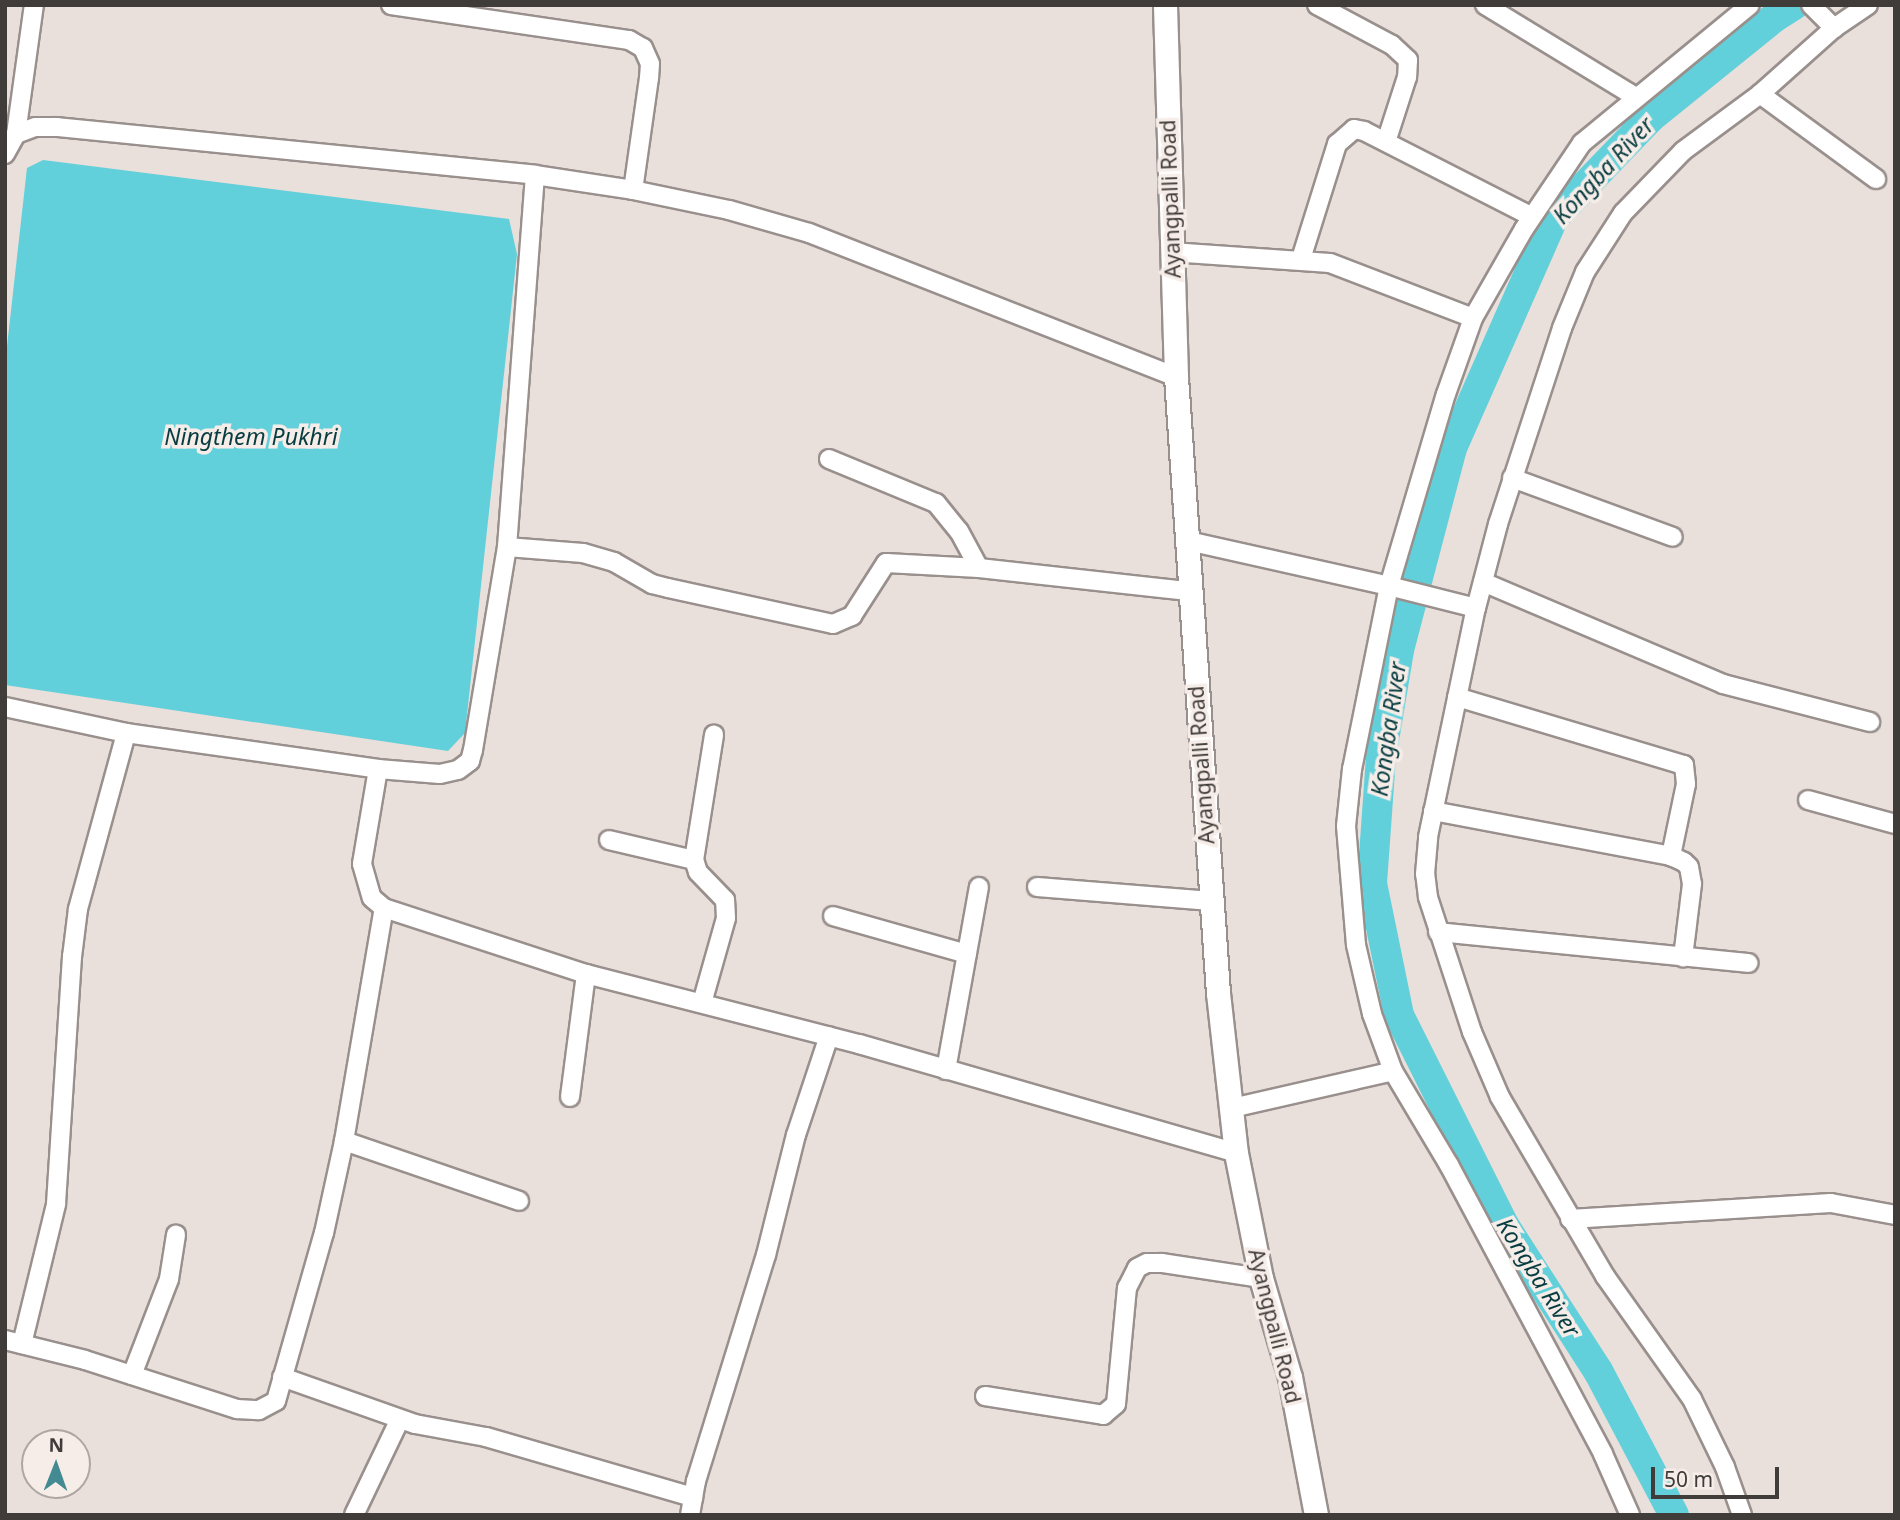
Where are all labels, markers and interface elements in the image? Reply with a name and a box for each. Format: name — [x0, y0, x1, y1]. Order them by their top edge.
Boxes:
water label: Kongba River — [1547, 111, 1659, 229]
street label: Ayangpalli Road — [1155, 119, 1185, 279]
water label: Ningthem Pukhri — [164, 422, 338, 450]
water label: Kongba River — [1365, 660, 1411, 798]
street label: Ayangpalli Road — [1183, 685, 1219, 845]
water label: Kongba River — [1491, 1212, 1587, 1342]
street label: Ayangpalli Road — [1244, 1246, 1306, 1406]
north arrow — [21, 1429, 91, 1499]
text: N — [48, 1432, 64, 1458]
scale bar — [1655, 1454, 1783, 1498]
text: 50 m — [1664, 1465, 1713, 1493]

